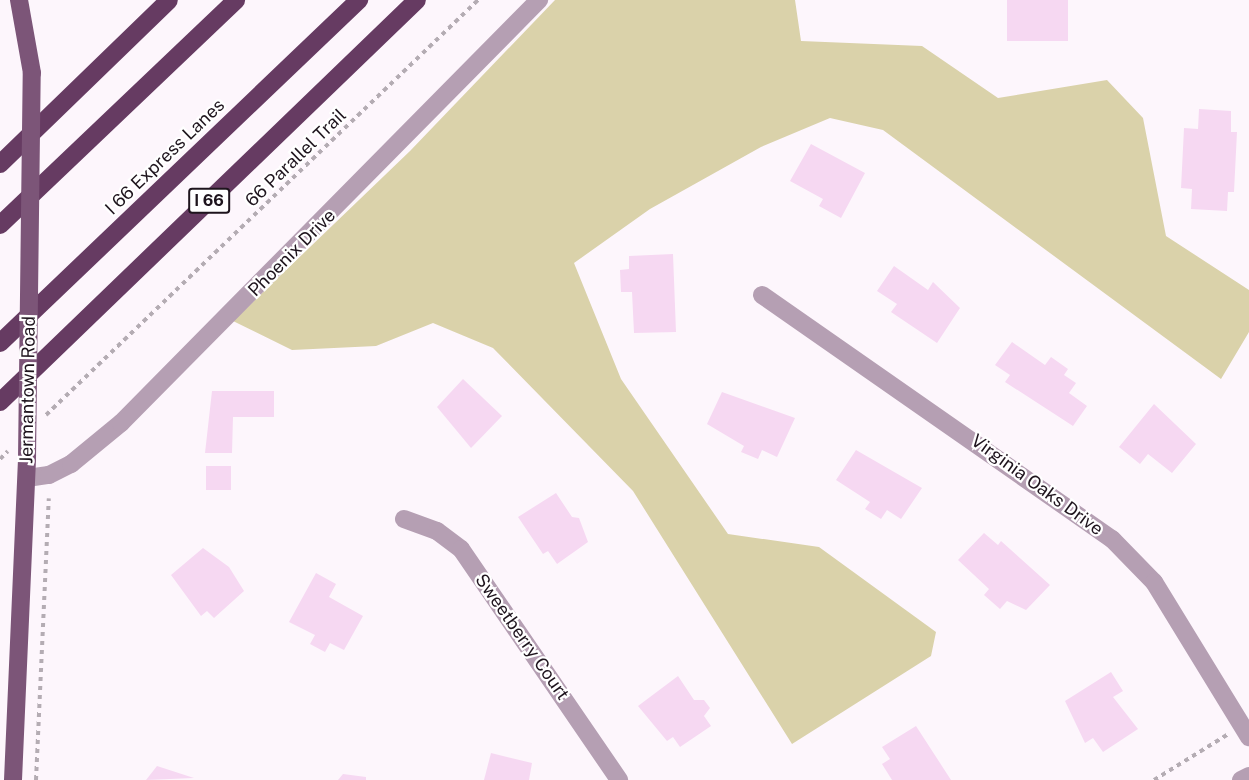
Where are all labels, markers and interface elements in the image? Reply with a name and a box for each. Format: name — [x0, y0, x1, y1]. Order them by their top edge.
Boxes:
street label: I 66 Express Lanes — [101, 95, 229, 219]
street label: 66 Parallel Trail — [241, 105, 351, 211]
road number: I 66 — [188, 188, 230, 214]
street label: Phoenix Drive — [244, 205, 340, 301]
street label: Jermantown Road — [16, 316, 40, 464]
street label: Virginia Oaks Drive — [967, 430, 1107, 540]
street label: Sweetberry Court — [470, 570, 574, 704]

